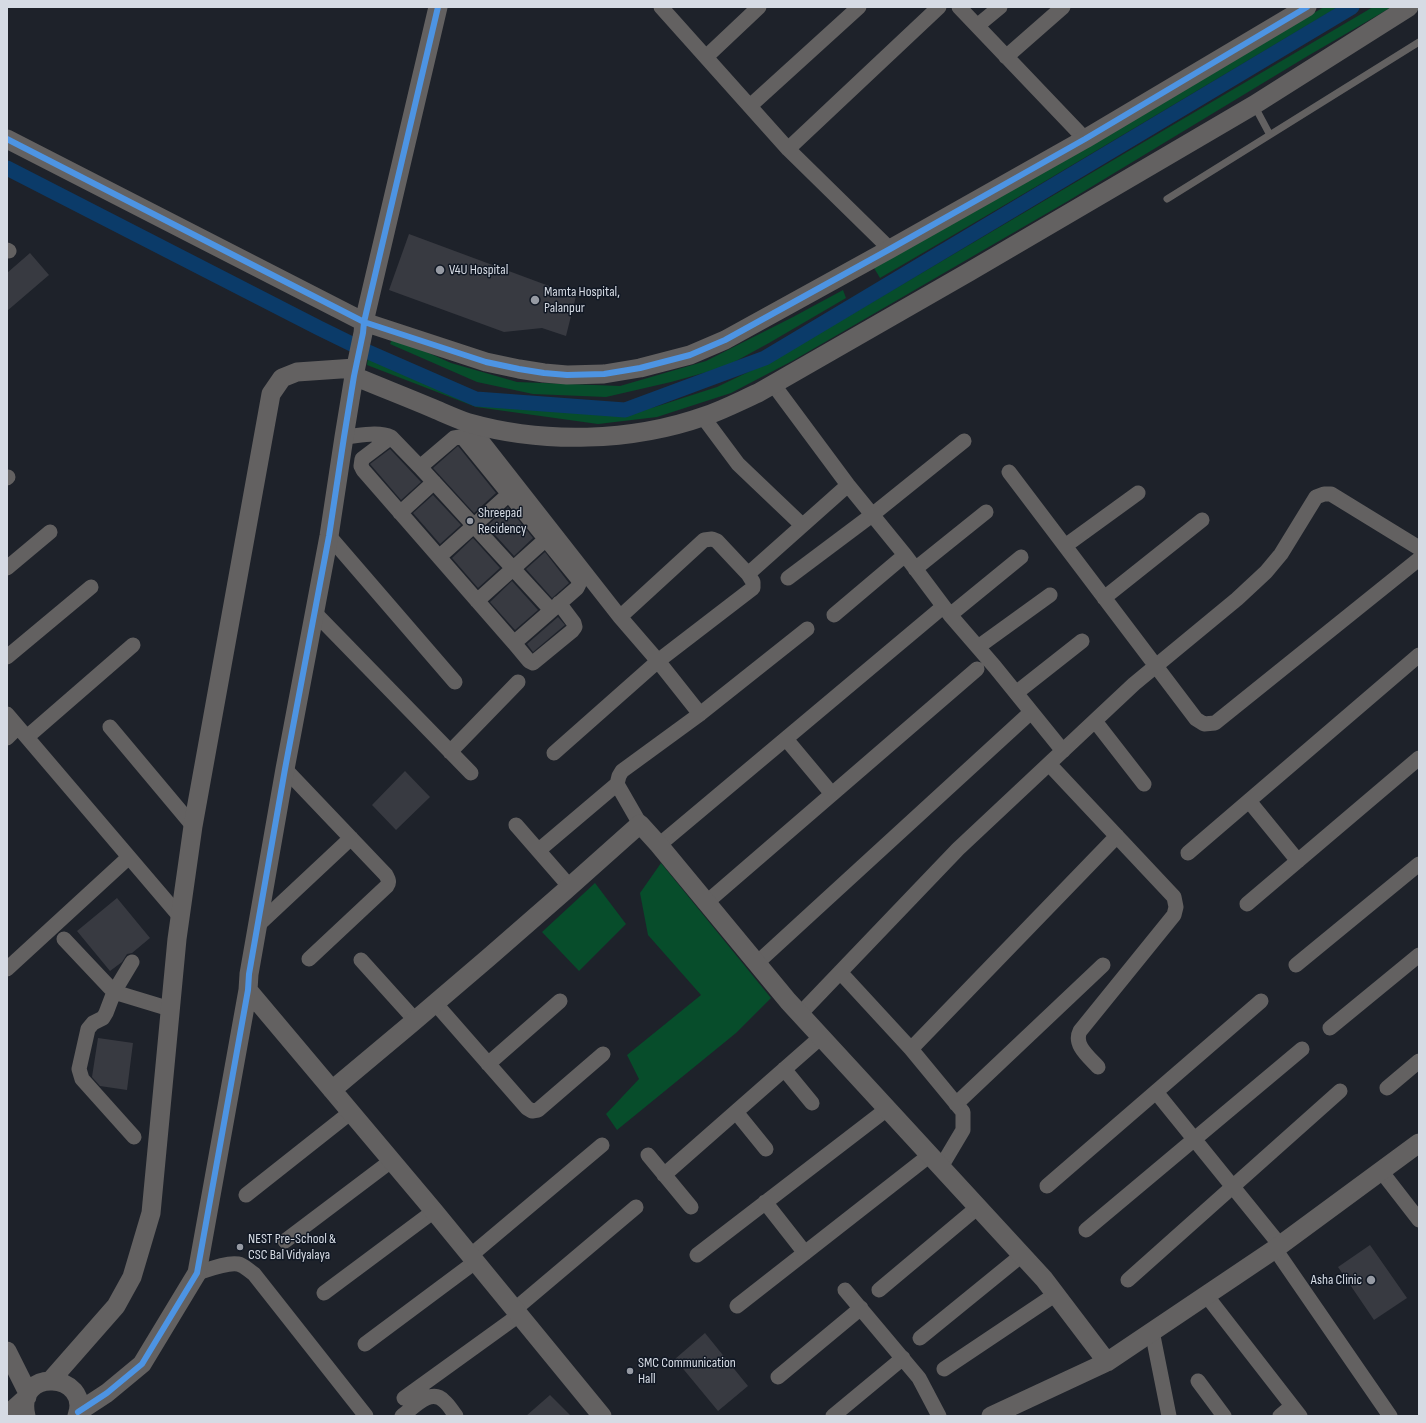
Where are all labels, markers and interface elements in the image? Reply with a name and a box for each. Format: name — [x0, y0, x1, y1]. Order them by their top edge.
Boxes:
place label: V4U Hospital — [449, 262, 508, 278]
marker: V4U Hospital — [434, 264, 446, 276]
place label: Mamta Hospital, Palanpur — [544, 284, 620, 316]
marker: Mamta Hospital, Palanpur — [529, 294, 541, 306]
place label: Shreepad Recidency — [478, 505, 527, 538]
marker: Shreepad Recidency — [465, 516, 475, 526]
place label: NEST Pre-School & CSC Bal Vidyalaya — [248, 1231, 336, 1264]
marker: NEST Pre-School & CSC Bal Vidyalaya — [235, 1242, 245, 1252]
place label: Asha Clinic — [1311, 1272, 1362, 1288]
marker: Asha Clinic — [1365, 1274, 1377, 1286]
place label: SMC Communication Hall — [638, 1355, 736, 1388]
marker: SMC Communication Hall — [625, 1366, 635, 1376]

